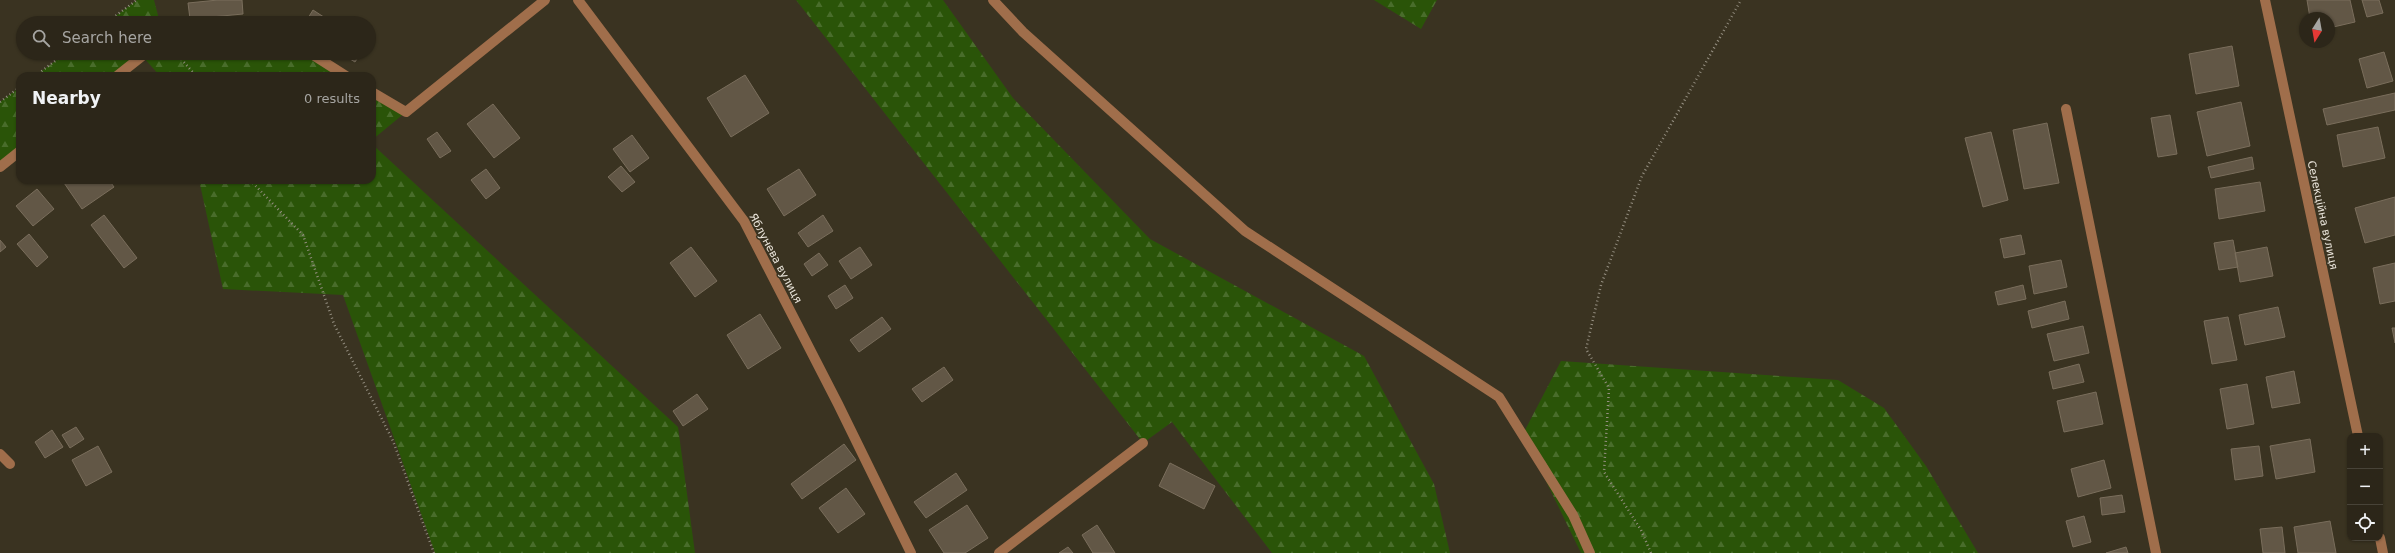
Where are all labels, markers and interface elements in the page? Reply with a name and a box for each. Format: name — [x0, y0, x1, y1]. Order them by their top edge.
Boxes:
north arrow — [2299, 12, 2335, 48]
search box — [16, 16, 376, 60]
icon: search — [30, 27, 52, 49]
text: Search here — [62, 29, 152, 47]
text: Nearby — [32, 88, 101, 108]
text: 0 results — [304, 91, 360, 106]
street label: Селекційна вулиця — [2305, 159, 2340, 271]
street label: Яблунева вулиця — [746, 211, 805, 305]
map controls — [2347, 433, 2383, 541]
button: + — [2347, 433, 2383, 469]
button: − — [2347, 469, 2383, 505]
button: locate — [2347, 505, 2383, 541]

